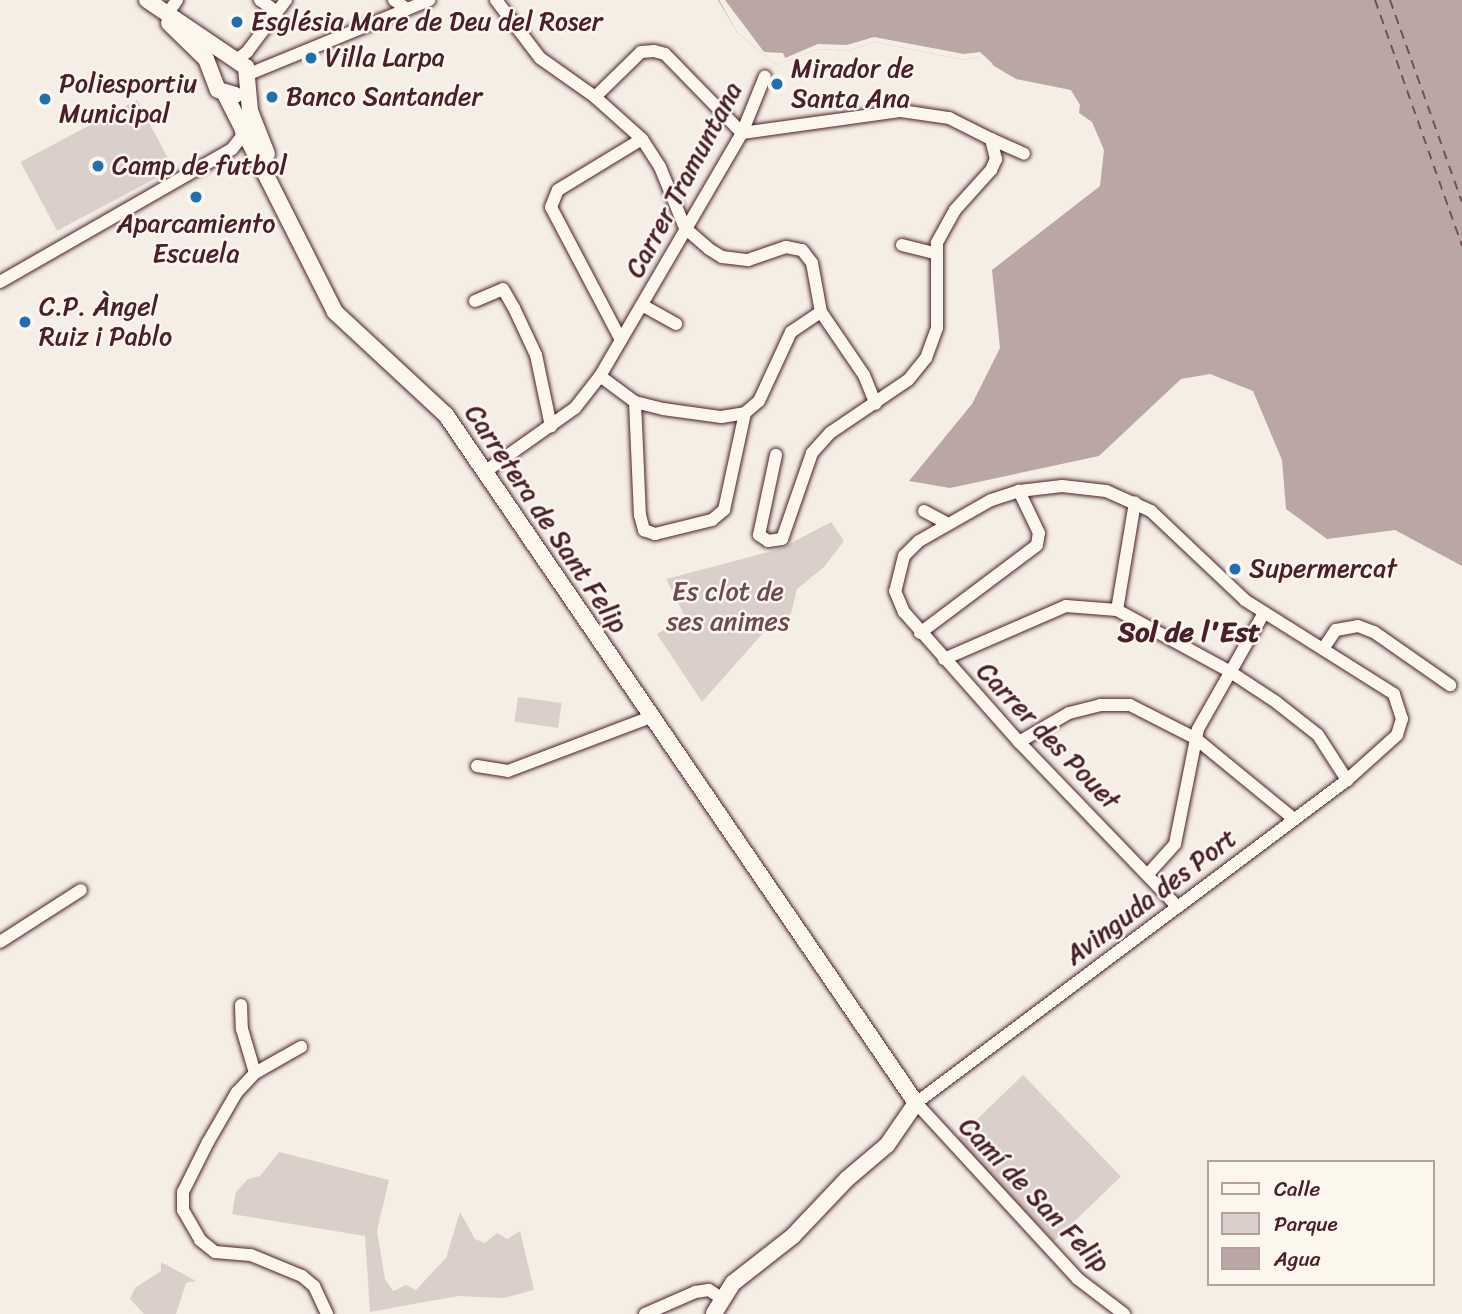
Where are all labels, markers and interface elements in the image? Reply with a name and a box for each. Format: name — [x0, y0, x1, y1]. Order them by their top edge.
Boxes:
place label: Església Mare de Deu del Roser — [251, 6, 605, 38]
marker: Església Mare de Deu del Roser — [229, 14, 245, 30]
place label: Villa Larpa — [325, 42, 445, 74]
marker: Villa Larpa — [303, 50, 319, 66]
place label: Mirador de Santa Ana — [791, 53, 914, 114]
place label: Poliesportiu Municipal — [59, 68, 197, 130]
marker: Mirador de Santa Ana — [769, 76, 785, 92]
street label: Carrer Tramuntana — [619, 77, 749, 283]
place label: Banco Santander — [286, 81, 481, 113]
marker: Banco Santander — [264, 89, 280, 105]
marker: Poliesportiu Municipal — [37, 91, 53, 107]
place label: Camp de futbol — [112, 150, 287, 182]
marker: Camp de futbol — [90, 158, 106, 174]
marker: Aparcamiento Escuela — [188, 189, 204, 205]
place label: Aparcamiento Escuela — [117, 208, 275, 270]
place label: C.P. Àngel Ruiz i Pablo — [39, 291, 173, 352]
marker: C.P. Àngel Ruiz i Pablo — [17, 314, 33, 330]
street label: Carretera de Sant Felip — [458, 399, 634, 639]
place label: Supermercat — [1249, 553, 1397, 585]
marker: Supermercat — [1227, 561, 1243, 577]
park label: Es clot de ses animes — [667, 576, 789, 638]
district label: Sol de l'Est — [1118, 615, 1260, 649]
street label: Carrer des Pouet — [969, 655, 1127, 817]
street label: Avinguda des Port — [1059, 822, 1243, 972]
street label: Camí de San Felip — [952, 1111, 1116, 1279]
legend — [1206, 1160, 1434, 1286]
text: Calle — [1274, 1170, 1320, 1208]
text: Parque — [1274, 1205, 1338, 1243]
text: Agua — [1274, 1240, 1320, 1278]

